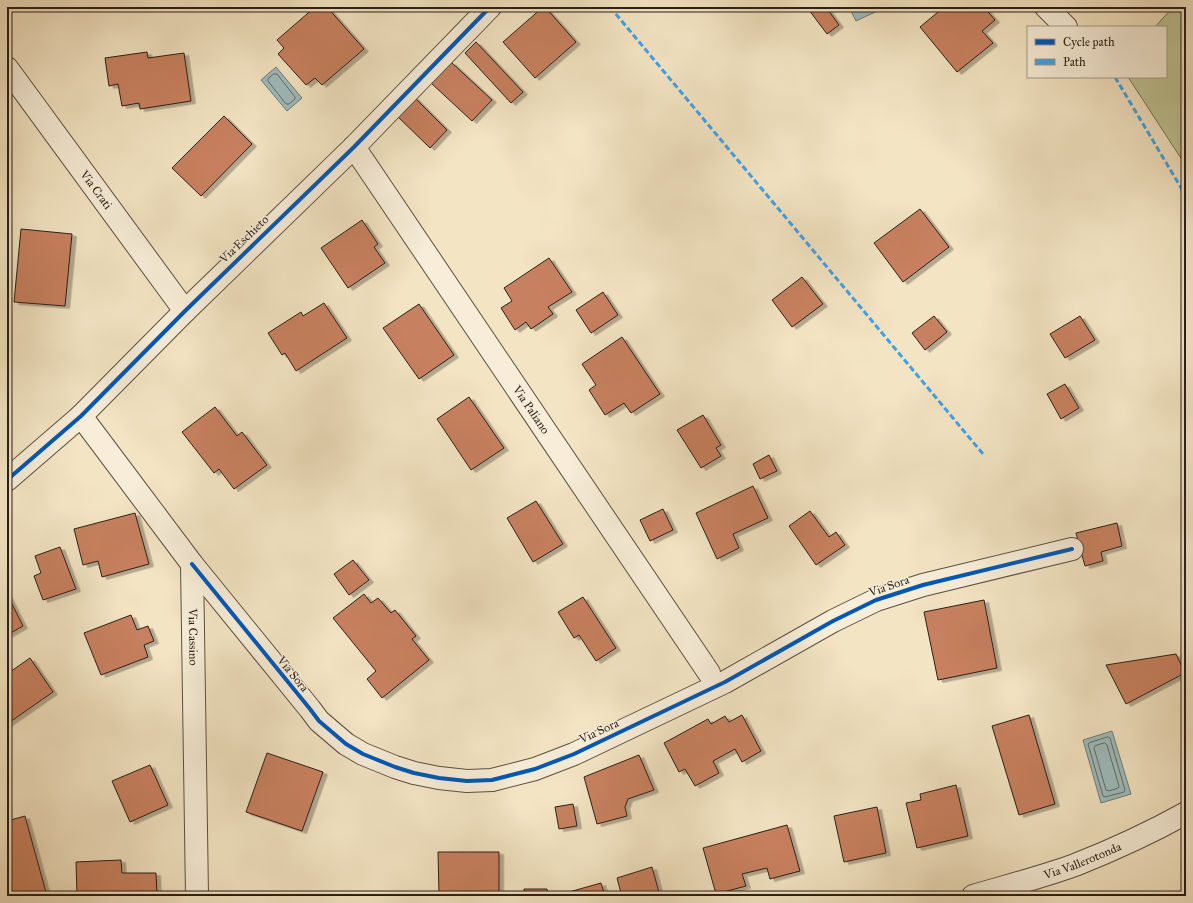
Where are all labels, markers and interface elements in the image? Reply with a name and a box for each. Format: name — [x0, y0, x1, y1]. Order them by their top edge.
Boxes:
legend — [1027, 26, 1167, 78]
text: Cycle path — [1063, 35, 1115, 49]
text: Path — [1063, 55, 1086, 69]
street label: Via Crati — [77, 167, 115, 213]
street label: Via Eschieto — [216, 212, 271, 266]
street label: Via Paliano — [509, 382, 553, 437]
street label: Via Sora — [866, 572, 912, 600]
street label: Via Cassino — [186, 607, 201, 666]
street label: Via Sora — [274, 653, 312, 695]
street label: Via Sora — [576, 715, 622, 747]
street label: Via Vallerotonda — [1041, 839, 1124, 882]

